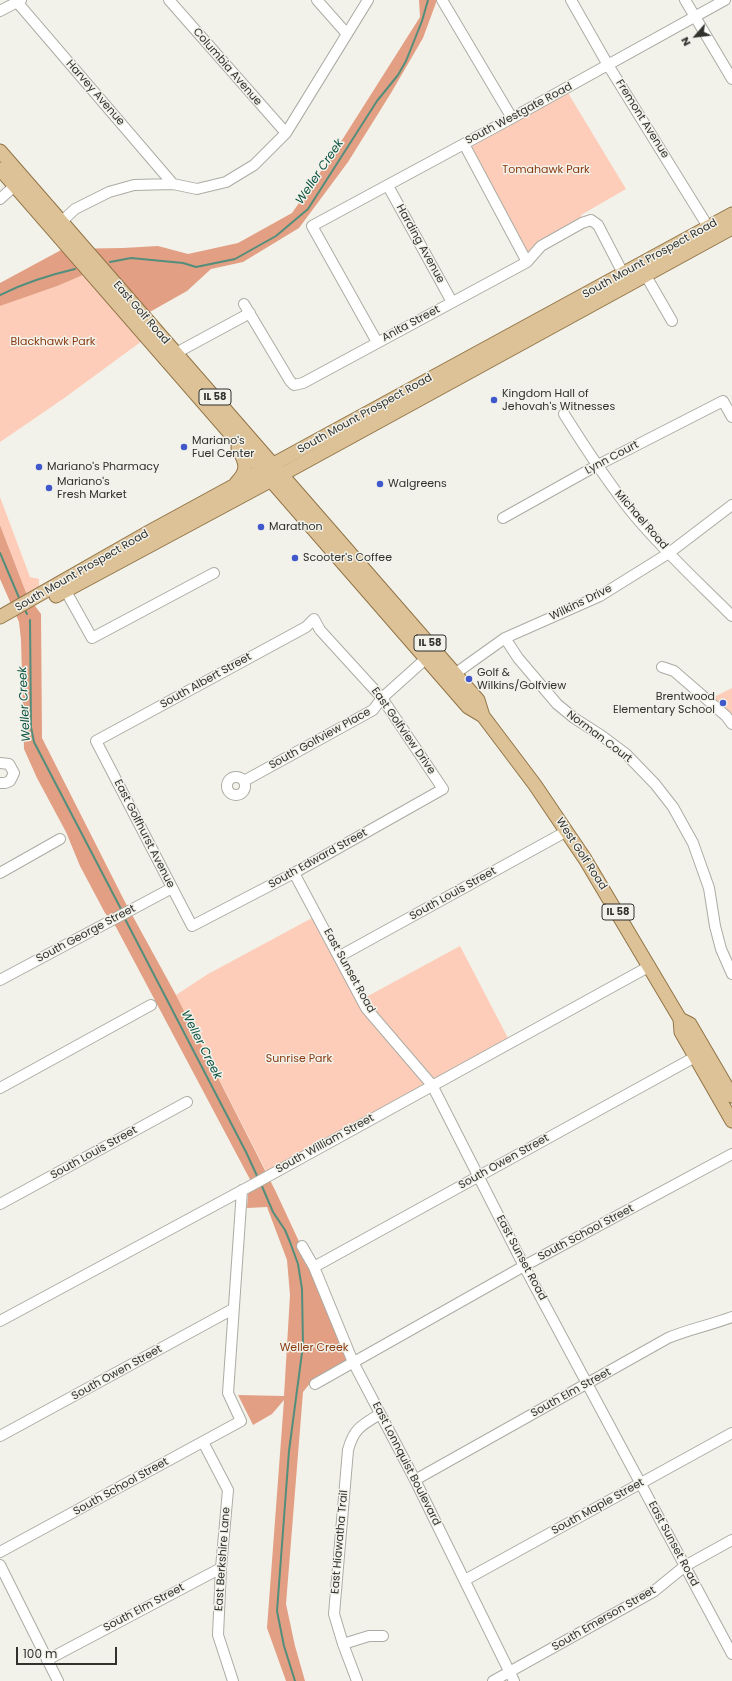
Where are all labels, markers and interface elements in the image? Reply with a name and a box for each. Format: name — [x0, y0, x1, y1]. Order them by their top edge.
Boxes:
north arrow — [676, 16, 716, 56]
street label: Columbia Avenue — [190, 26, 264, 108]
text: N — [676, 34, 694, 49]
street label: Harvey Avenue — [63, 58, 127, 128]
street label: Fremont Avenue — [613, 77, 671, 161]
street label: South Westgate Road — [463, 80, 575, 148]
water label: Weller Creek — [293, 137, 347, 207]
park label: Tomahawk Park — [502, 163, 590, 177]
street label: Harding Avenue — [393, 202, 447, 286]
street label: South Mount Prospect Road — [580, 216, 720, 302]
street label: East Golf Road — [110, 279, 172, 347]
street label: Anita Street — [380, 303, 442, 345]
park label: Blackhawk Park — [11, 335, 95, 349]
street label: South Mount Prospect Road — [295, 371, 435, 457]
place label: Kingdom Hall of Jehovah's Witnesses — [502, 387, 615, 413]
road number: IL 58 — [199, 389, 231, 405]
marker: Kingdom Hall of Jehovah's Witnesses — [489, 395, 499, 405]
place label: Mariano's Fuel Center — [192, 434, 254, 460]
street label: Lynn Court — [583, 438, 641, 478]
marker: Mariano's Fuel Center — [179, 442, 189, 452]
place label: Mariano's Pharmacy — [47, 460, 159, 474]
marker: Mariano's Pharmacy — [34, 462, 44, 472]
place label: Mariano's Fresh Market — [57, 475, 127, 501]
place label: Walgreens — [388, 477, 447, 491]
marker: Walgreens — [375, 479, 385, 489]
marker: Mariano's Fresh Market — [44, 483, 54, 493]
street label: Michael Road — [612, 488, 670, 552]
place label: Marathon — [269, 520, 323, 534]
marker: Marathon — [256, 522, 266, 532]
street label: South Mount Prospect Road — [13, 527, 151, 615]
place label: Scooter's Coffee — [303, 551, 392, 565]
marker: Scooter's Coffee — [290, 553, 300, 563]
street label: Wilkins Drive — [548, 582, 614, 624]
road number: IL 58 — [414, 635, 446, 651]
street label: South Albert Street — [158, 650, 254, 712]
water label: Weller Creek — [16, 666, 34, 742]
place label: Golf & Wilkins/Golfview — [477, 666, 566, 692]
marker: Golf & Wilkins/Golfview — [464, 674, 474, 684]
street label: East Golfview Drive — [368, 685, 438, 777]
place label: Brentwood Elementary School — [613, 690, 715, 716]
marker: Brentwood Elementary School — [718, 698, 728, 708]
street label: South Golfview Place — [267, 706, 373, 772]
street label: Norman Court — [564, 708, 634, 766]
street label: East Golfhurst Avenue — [111, 778, 177, 890]
street label: West Golf Road — [553, 815, 609, 893]
street label: South Edward Street — [266, 826, 370, 892]
street label: South Louis Street — [407, 865, 499, 923]
street label: South George Street — [34, 902, 138, 966]
road number: IL 58 — [602, 904, 634, 920]
street label: East Sunset Road — [320, 927, 378, 1015]
water label: Weller Creek — [177, 1008, 225, 1082]
park label: Sunrise Park — [266, 1052, 332, 1066]
street label: South William Street — [274, 1112, 376, 1176]
street label: South Louis Street — [48, 1124, 140, 1182]
street label: South Owen Street — [457, 1132, 551, 1192]
street label: South School Street — [536, 1202, 636, 1264]
street label: East Sunset Road — [493, 1213, 549, 1303]
park label: Weller Creek — [280, 1341, 348, 1355]
street label: South Owen Street — [70, 1343, 164, 1403]
street label: South Elm Street — [529, 1366, 613, 1420]
street label: East Lonnquist Boulevard — [369, 1400, 443, 1528]
street label: South School Street — [71, 1455, 171, 1519]
street label: South Maple Street — [550, 1476, 646, 1538]
street label: East Hiawatha Trail — [329, 1489, 351, 1595]
street label: East Sunset Road — [645, 1499, 701, 1589]
street label: East Berkshire Lane — [213, 1506, 233, 1612]
street label: South Elm Street — [101, 1581, 187, 1635]
street label: South Emerson Street — [550, 1584, 658, 1654]
scale bar — [18, 1639, 119, 1665]
text: 100 m — [23, 1645, 57, 1662]

